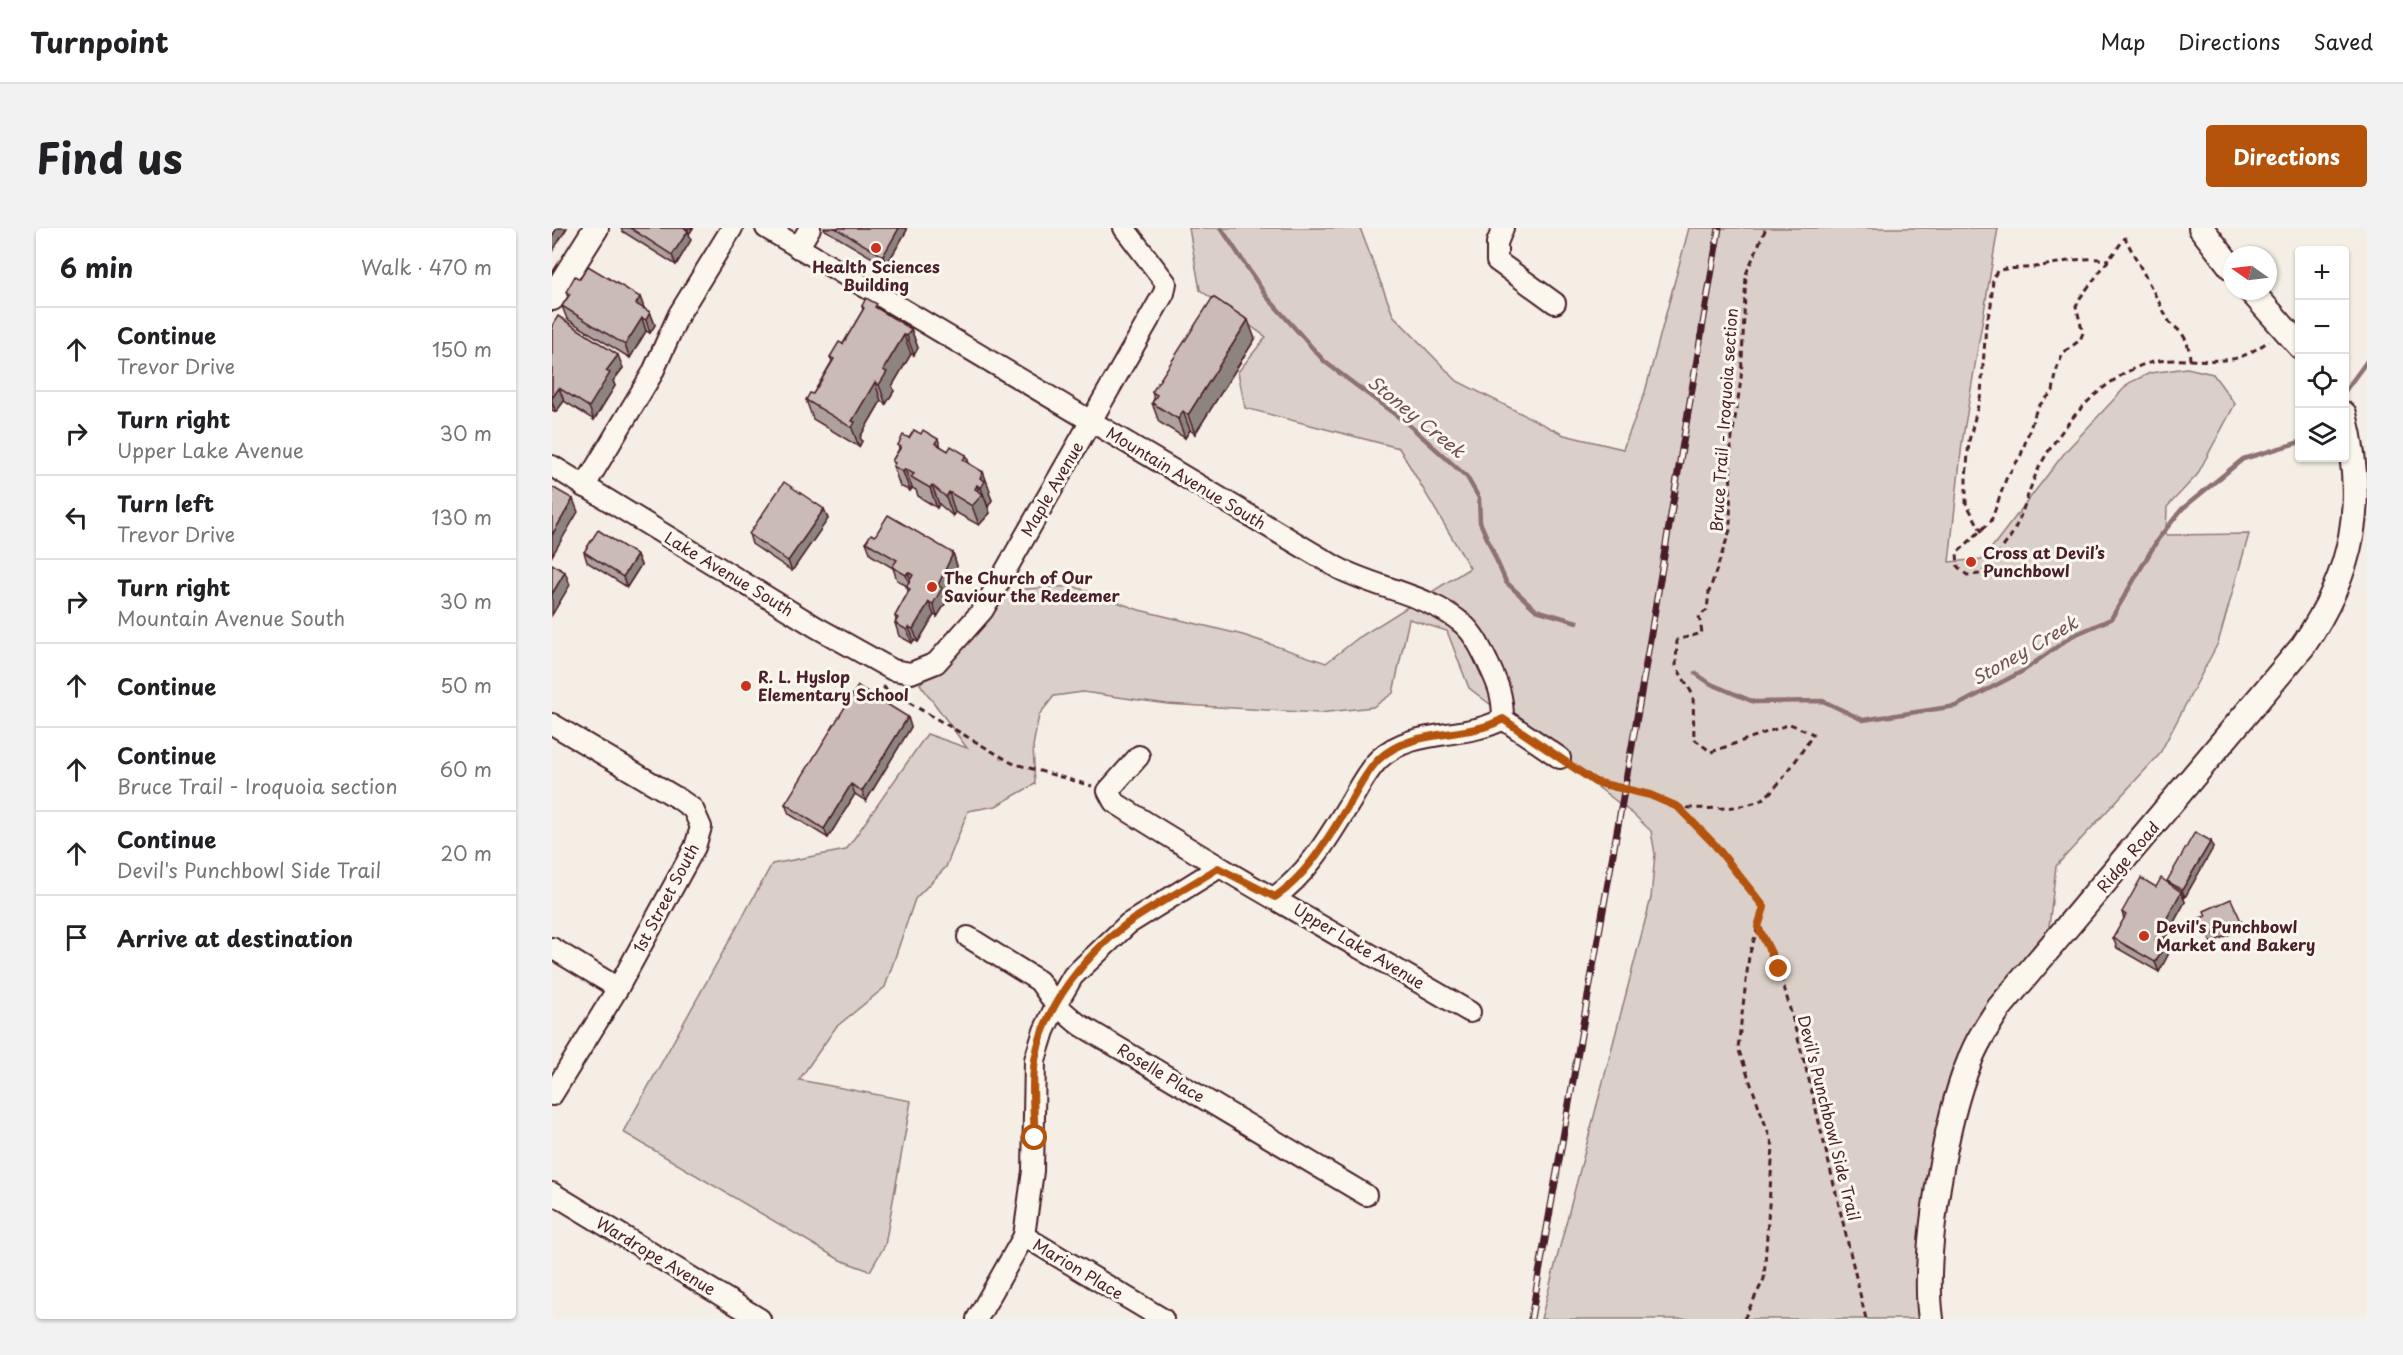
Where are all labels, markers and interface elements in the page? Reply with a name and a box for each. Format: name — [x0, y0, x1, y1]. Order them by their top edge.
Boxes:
text: Turnpoint — [30, 20, 169, 63]
text: Map — [2100, 25, 2145, 57]
text: Directions — [2178, 25, 2280, 57]
text: Saved — [2313, 25, 2373, 57]
text: Find us — [36, 125, 183, 188]
button: Directions — [2206, 125, 2367, 187]
marker: Health Sciences Building — [869, 241, 883, 255]
north arrow — [2223, 246, 2277, 300]
map controls — [2295, 246, 2349, 462]
button: + — [2295, 246, 2349, 300]
text: 6 min — [60, 248, 133, 287]
text: Walk · 470 m — [361, 252, 492, 282]
place label: Health Sciences Building — [812, 254, 940, 296]
button: − — [2295, 300, 2349, 354]
street label: Bruce Trail - Iroquoia section — [1703, 307, 1743, 533]
text: Continue — [117, 318, 216, 351]
icon: ahead — [60, 333, 93, 366]
text: 150 m — [432, 334, 492, 364]
text: Trevor Drive — [117, 351, 235, 381]
button: locate — [2295, 354, 2349, 408]
water label: Stoney Creek — [1362, 368, 1472, 464]
text: Turn right — [117, 402, 230, 435]
button: layers — [2295, 408, 2349, 462]
icon: right — [60, 417, 93, 450]
text: 30 m — [439, 418, 492, 448]
street label: Mountain Avenue South — [1102, 420, 1271, 534]
text: Upper Lake Avenue — [117, 435, 304, 465]
street label: Maple Avenue — [1014, 436, 1088, 541]
text: Turn left — [117, 486, 214, 519]
icon: left — [60, 501, 93, 534]
text: 130 m — [432, 502, 492, 532]
text: Trevor Drive — [117, 519, 235, 549]
street label: Lake Avenue South — [660, 525, 799, 621]
place label: Cross at Devil’s Punchbowl — [1983, 540, 2105, 582]
marker: Cross at Devil’s Punchbowl — [1964, 555, 1978, 569]
place label: The Church of Our Saviour the Redeemer — [944, 565, 1120, 607]
text: Turn right — [117, 570, 230, 603]
marker: The Church of Our Saviour the Redeemer — [925, 580, 939, 594]
icon: right — [60, 585, 93, 618]
text: 30 m — [439, 586, 492, 616]
text: Mountain Avenue South — [117, 603, 345, 633]
water label: Stoney Creek — [1966, 608, 2083, 691]
place label: R. L. Hyslop Elementary School — [758, 664, 909, 706]
icon: ahead — [60, 669, 93, 702]
text: Continue — [117, 669, 216, 702]
text: 50 m — [440, 670, 492, 700]
marker: R. L. Hyslop Elementary School — [739, 679, 753, 693]
text: Continue — [117, 738, 216, 771]
icon: ahead — [60, 753, 93, 786]
text: 60 m — [440, 754, 492, 784]
text: Bruce Trail - Iroquoia section — [117, 771, 397, 801]
street label: Ridge Road — [2090, 816, 2164, 897]
text: Continue — [117, 822, 216, 855]
icon: ahead — [60, 837, 93, 870]
text: 20 m — [440, 838, 492, 868]
street label: 1st Street South — [626, 839, 704, 956]
text: Devil's Punchbowl Side Trail — [117, 855, 381, 885]
street label: Upper Lake Avenue — [1289, 896, 1430, 994]
place label: Devil's Punchbowl Market and Bakery — [2156, 914, 2315, 956]
icon: arrive — [60, 921, 93, 954]
text: Arrive at destination — [117, 921, 353, 954]
marker: Devil's Punchbowl Market and Bakery — [2137, 929, 2151, 943]
route end — [1765, 955, 1791, 981]
street label: Devil's Punchbowl Side Trail — [1793, 1012, 1867, 1223]
street label: Roselle Place — [1113, 1037, 1210, 1108]
route start — [1021, 1124, 1047, 1150]
street label: Wardrope Avenue — [592, 1210, 721, 1300]
street label: Marion Place — [1029, 1232, 1128, 1305]

